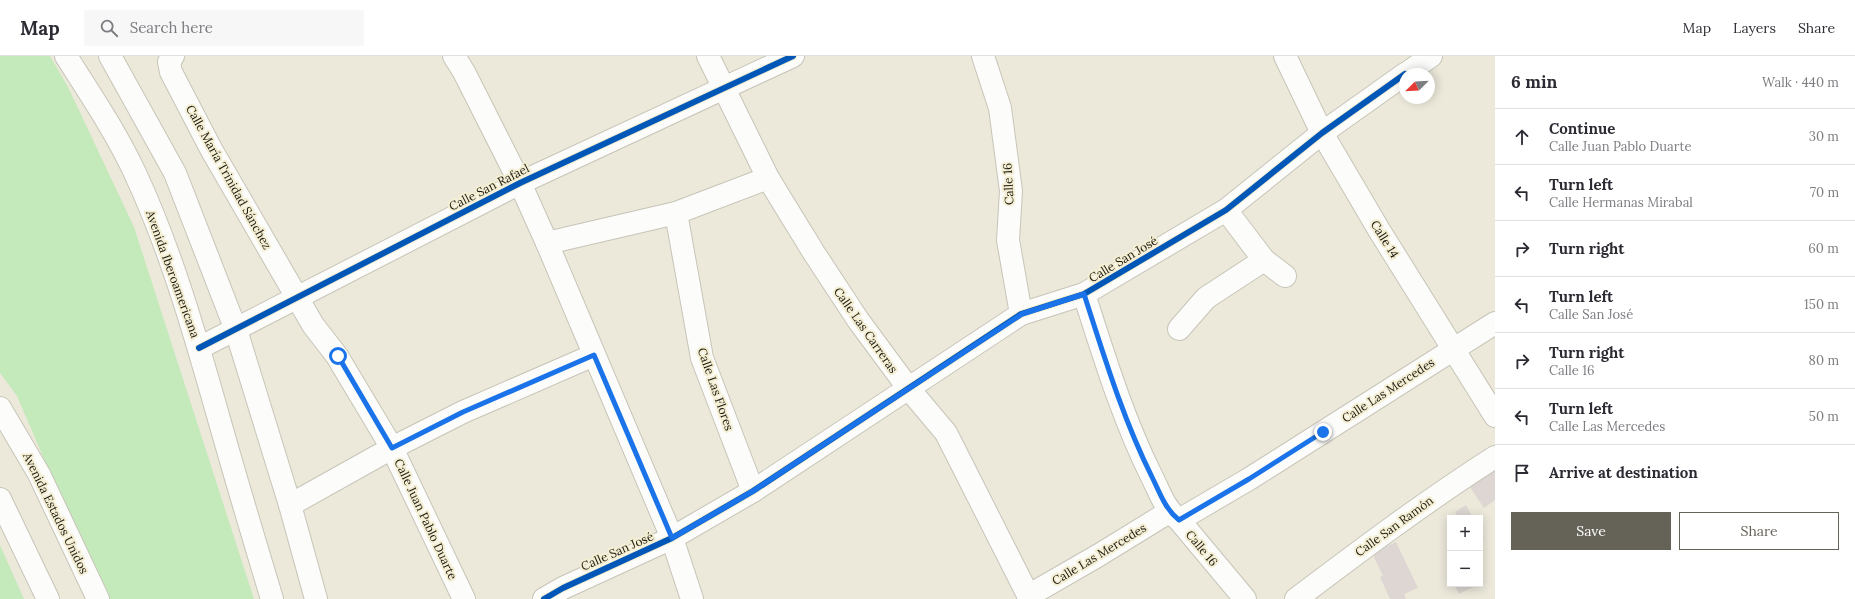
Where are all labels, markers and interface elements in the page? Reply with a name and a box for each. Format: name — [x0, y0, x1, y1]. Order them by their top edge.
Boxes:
search box — [84, 10, 364, 46]
text: Map — [20, 16, 60, 40]
icon: search — [98, 17, 120, 39]
text: Search here — [130, 18, 213, 37]
text: Map — [1683, 19, 1711, 37]
text: Layers — [1733, 19, 1776, 37]
text: Share — [1798, 19, 1835, 37]
north arrow — [1399, 68, 1435, 104]
text: 6 min — [1511, 71, 1557, 93]
text: Walk · 440 m — [1762, 74, 1839, 91]
street label: Calle María Trinidad Sánchez — [183, 102, 275, 252]
text: Continue — [1549, 119, 1615, 138]
icon: ahead — [1511, 126, 1533, 148]
text: 30 m — [1809, 128, 1839, 145]
text: Calle Juan Pablo Duarte — [1549, 138, 1692, 155]
street label: Calle San Rafael — [446, 160, 532, 214]
street label: Calle 16 — [999, 163, 1017, 205]
text: Turn left — [1549, 175, 1613, 194]
icon: left — [1511, 182, 1533, 204]
text: 70 m — [1810, 184, 1839, 201]
text: Calle Hermanas Mirabal — [1549, 194, 1693, 211]
street label: Avenida Iberoamericana — [143, 207, 203, 340]
street label: Calle 14 — [1368, 217, 1403, 261]
street label: Calle San José — [1086, 232, 1161, 285]
icon: right — [1511, 238, 1533, 260]
text: Turn right — [1549, 239, 1625, 258]
text: 60 m — [1808, 240, 1839, 257]
street label: Calle Las Carreras — [831, 284, 901, 376]
text: Turn left — [1549, 287, 1613, 306]
icon: left — [1511, 294, 1533, 316]
text: 150 m — [1804, 296, 1839, 313]
text: Calle San José — [1549, 306, 1633, 323]
text: Turn right — [1549, 343, 1625, 362]
street label: Calle Las Flores — [695, 345, 737, 433]
route start — [329, 347, 347, 365]
icon: right — [1511, 350, 1533, 372]
text: 80 m — [1809, 352, 1839, 369]
street label: Calle Las Mercedes — [1339, 354, 1437, 426]
text: Calle 16 — [1549, 362, 1595, 379]
text: Turn left — [1549, 399, 1613, 418]
icon: left — [1511, 406, 1533, 428]
text: 50 m — [1809, 408, 1839, 425]
text: Calle Las Mercedes — [1549, 418, 1665, 435]
route end — [1314, 423, 1332, 441]
street label: Avenida Estados Unidos — [20, 449, 92, 577]
street label: Calle Juan Pablo Duarte — [391, 456, 461, 582]
icon: arrive — [1511, 462, 1533, 484]
text: Arrive at destination — [1549, 463, 1698, 482]
street label: Calle San Ramón — [1352, 493, 1436, 559]
button: Save — [1511, 512, 1671, 550]
button: Share — [1679, 512, 1839, 550]
map controls — [1447, 515, 1483, 587]
button: + — [1447, 515, 1483, 551]
street label: Calle Las Mercedes — [1049, 520, 1149, 588]
street label: Calle 16 — [1183, 527, 1221, 569]
street label: Calle San José — [578, 528, 656, 574]
button: − — [1447, 551, 1483, 587]

